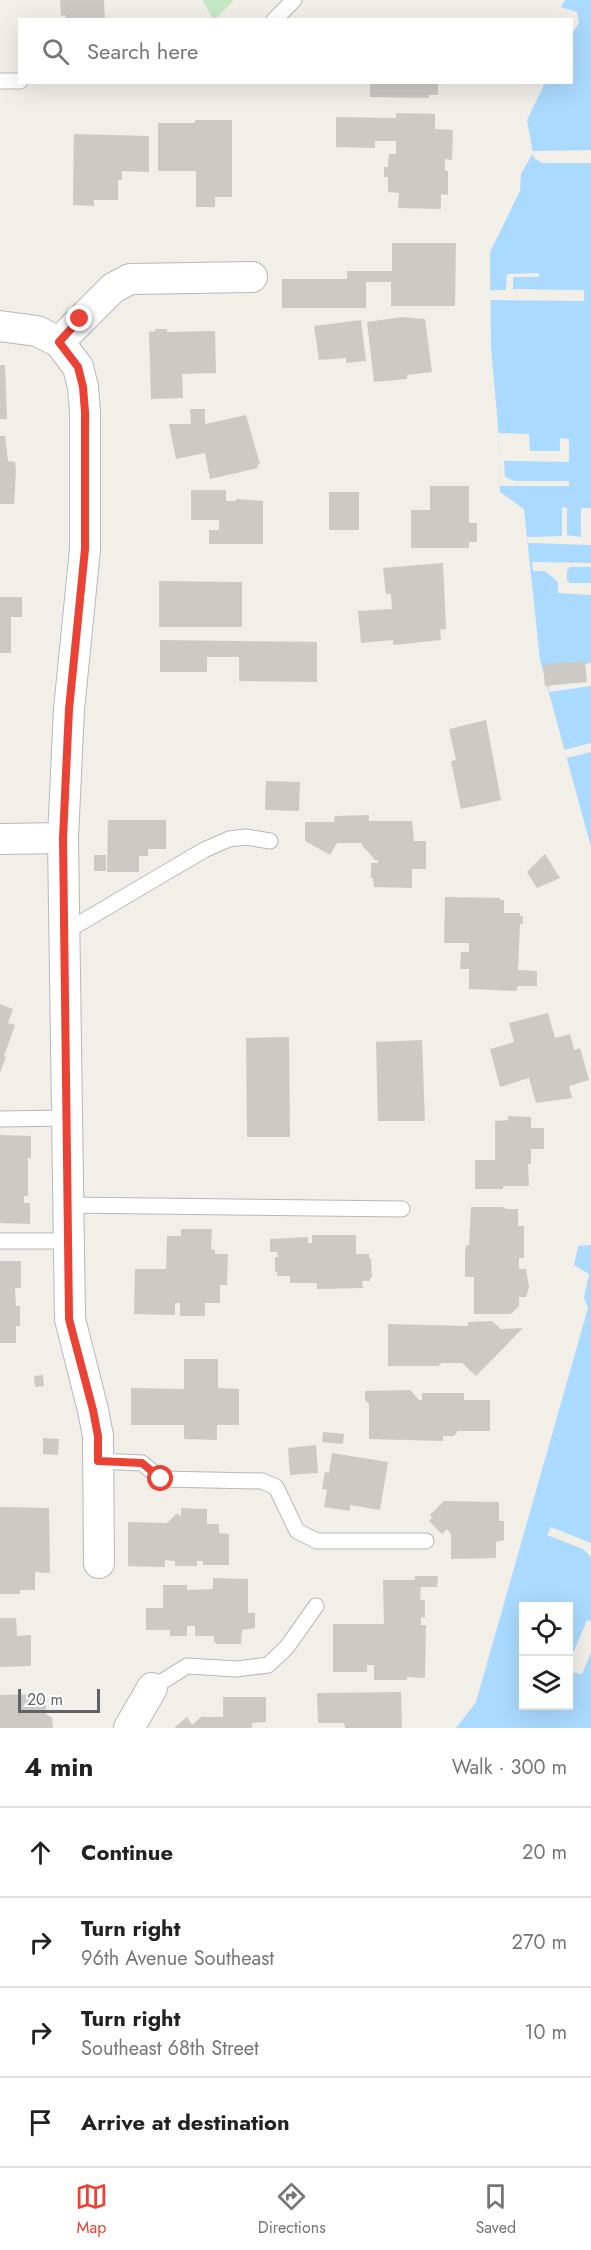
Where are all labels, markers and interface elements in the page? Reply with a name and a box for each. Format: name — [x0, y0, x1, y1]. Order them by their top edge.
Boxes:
search box — [18, 18, 573, 84]
icon: search — [39, 35, 72, 68]
text: Search here — [87, 35, 198, 67]
route end — [66, 305, 92, 331]
route start — [147, 1465, 173, 1491]
map controls — [519, 1602, 573, 1710]
button: locate — [519, 1602, 573, 1656]
button: layers — [519, 1656, 573, 1710]
scale bar — [18, 1686, 100, 1714]
text: 20 m — [27, 1688, 63, 1711]
text: 4 min — [24, 1748, 93, 1786]
text: Walk · 300 m — [452, 1753, 567, 1782]
icon: ahead — [24, 1836, 57, 1869]
text: Continue — [81, 1836, 173, 1868]
text: 20 m — [522, 1838, 567, 1867]
text: Turn right — [81, 1912, 181, 1944]
icon: right — [24, 1926, 57, 1959]
text: 270 m — [512, 1928, 567, 1957]
text: 96th Avenue Southeast — [81, 1944, 274, 1973]
text: Turn right — [81, 2002, 181, 2034]
icon: right — [24, 2016, 57, 2049]
text: 10 m — [524, 2018, 567, 2047]
text: Southeast 68th Street — [81, 2034, 259, 2063]
icon: arrive — [24, 2106, 57, 2139]
text: Arrive at destination — [81, 2106, 290, 2138]
tab: Map — [75, 2180, 108, 2239]
tab: Directions — [258, 2180, 326, 2239]
tab: Saved — [475, 2180, 516, 2239]

